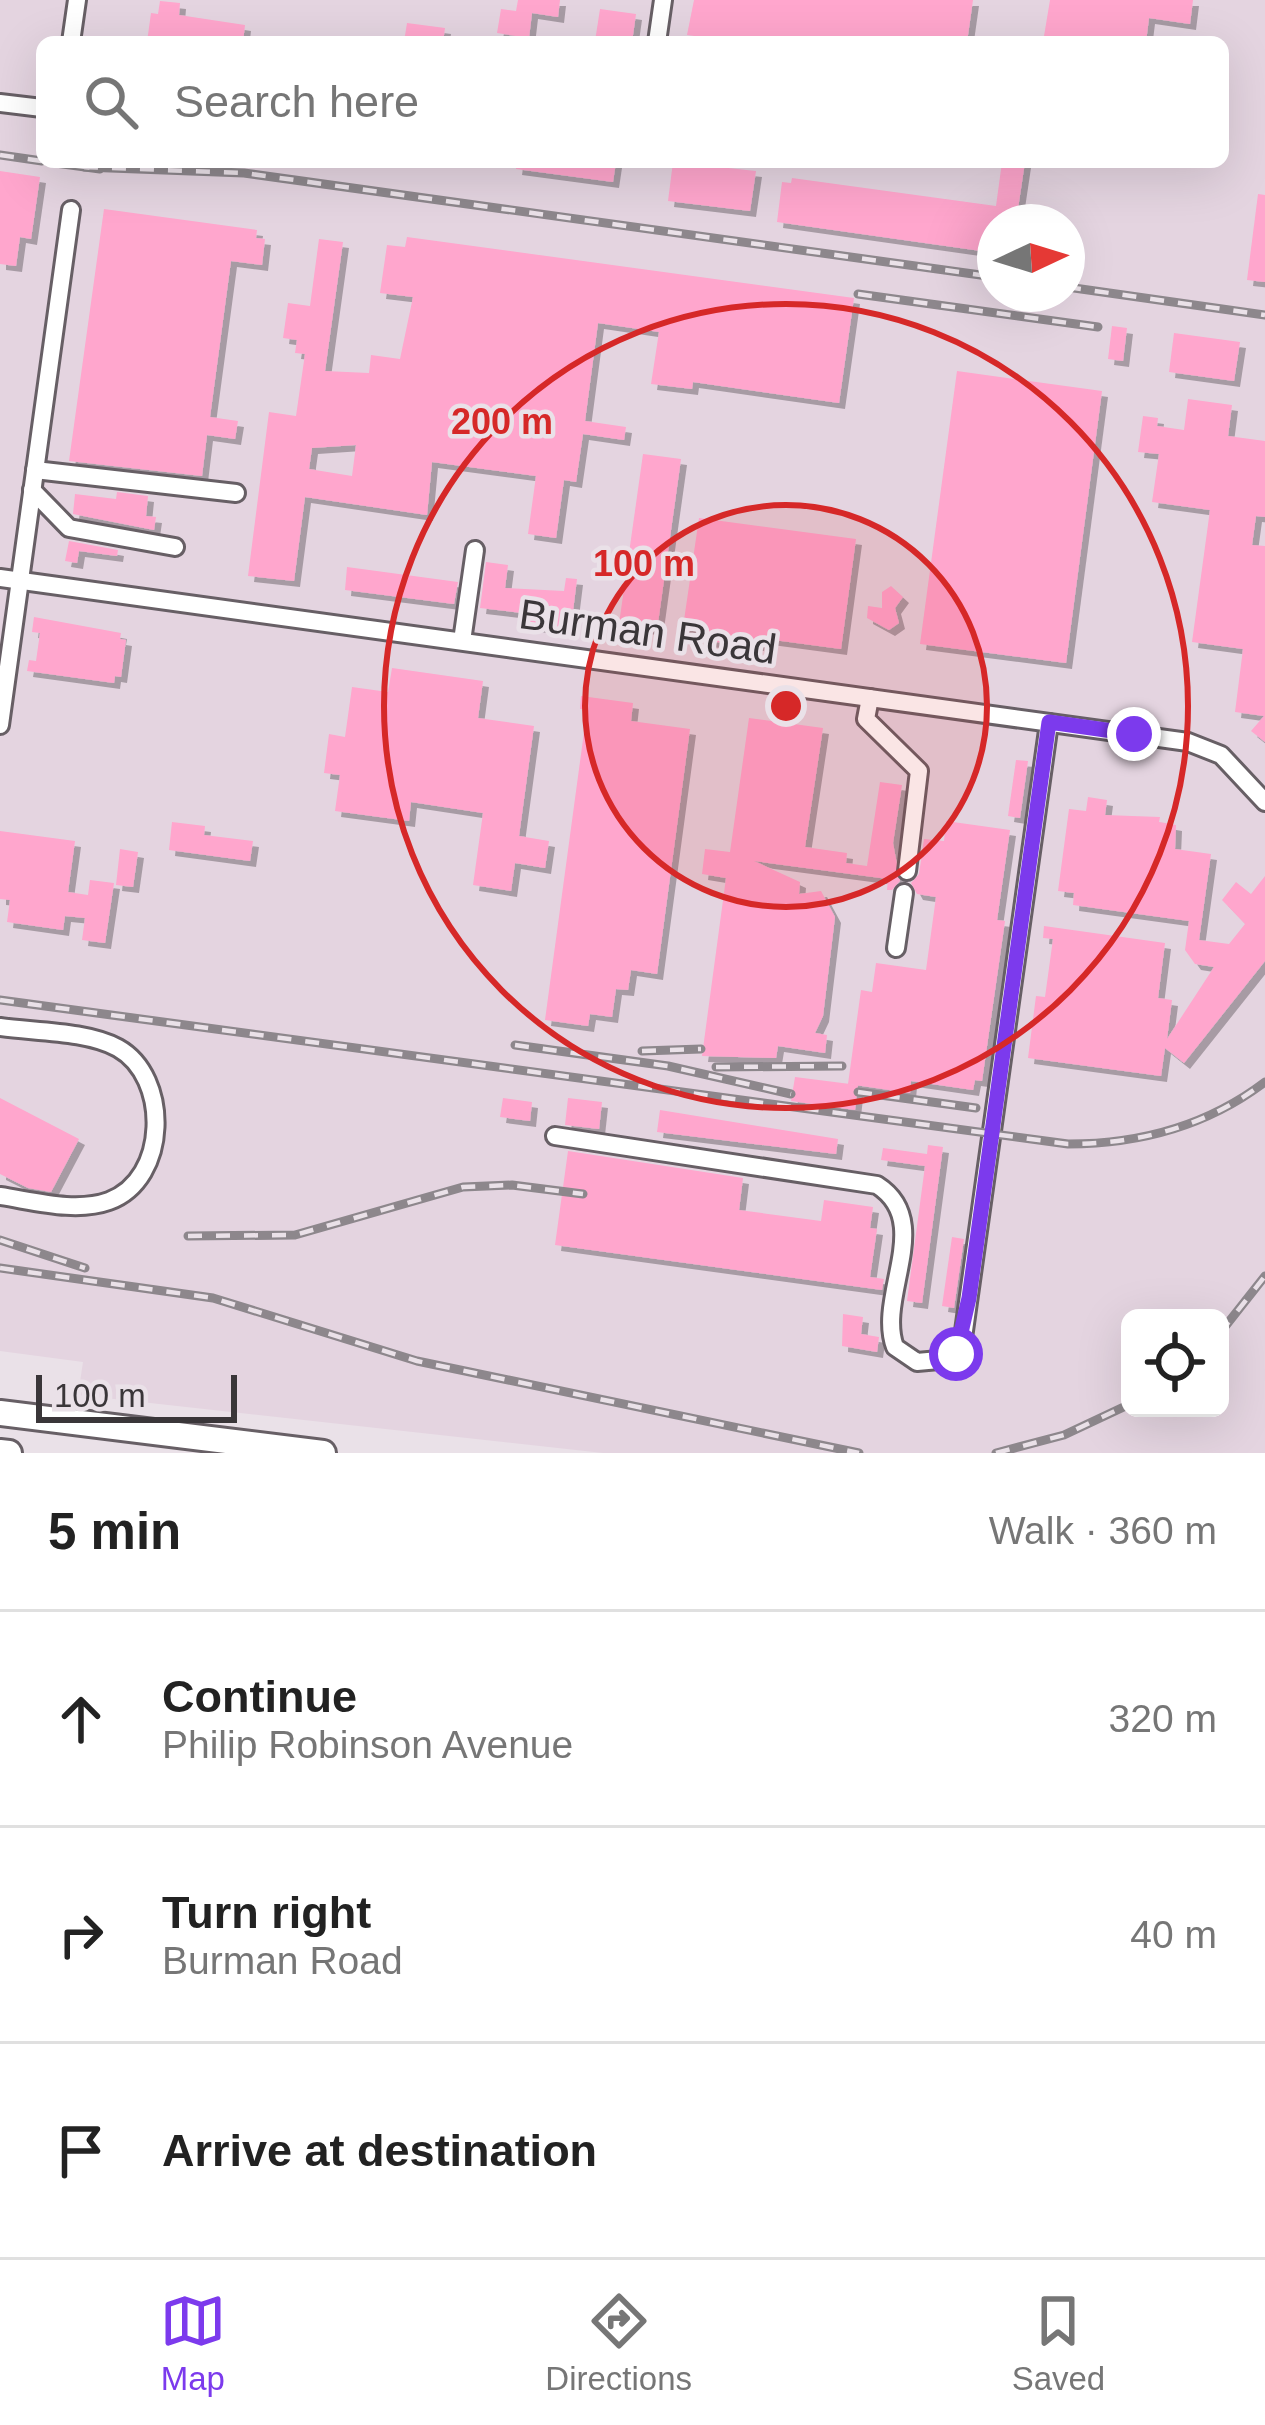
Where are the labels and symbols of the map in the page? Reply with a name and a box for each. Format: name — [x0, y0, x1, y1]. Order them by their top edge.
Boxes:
north arrow — [977, 204, 1085, 312]
text: 200 m — [451, 401, 553, 442]
text: 100 m — [593, 543, 695, 584]
street label: Burman Road — [516, 590, 780, 673]
centre of rings — [765, 685, 807, 727]
route end — [1107, 707, 1161, 761]
route start — [929, 1327, 983, 1381]
scale bar — [36, 1369, 237, 1422]

